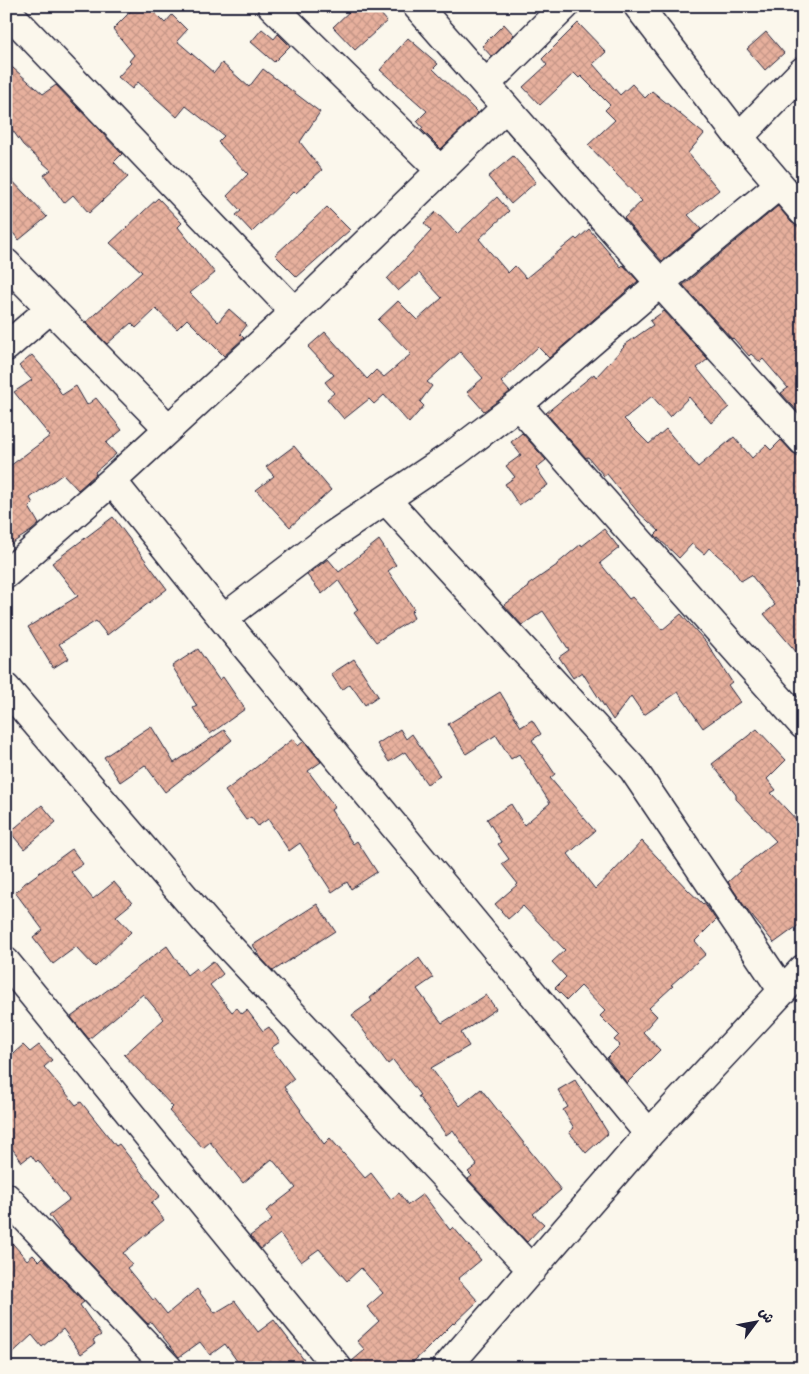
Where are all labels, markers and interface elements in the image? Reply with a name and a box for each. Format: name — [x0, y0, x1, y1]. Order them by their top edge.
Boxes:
north arrow — [732, 1296, 782, 1346]
text: ش — [752, 1302, 781, 1329]

